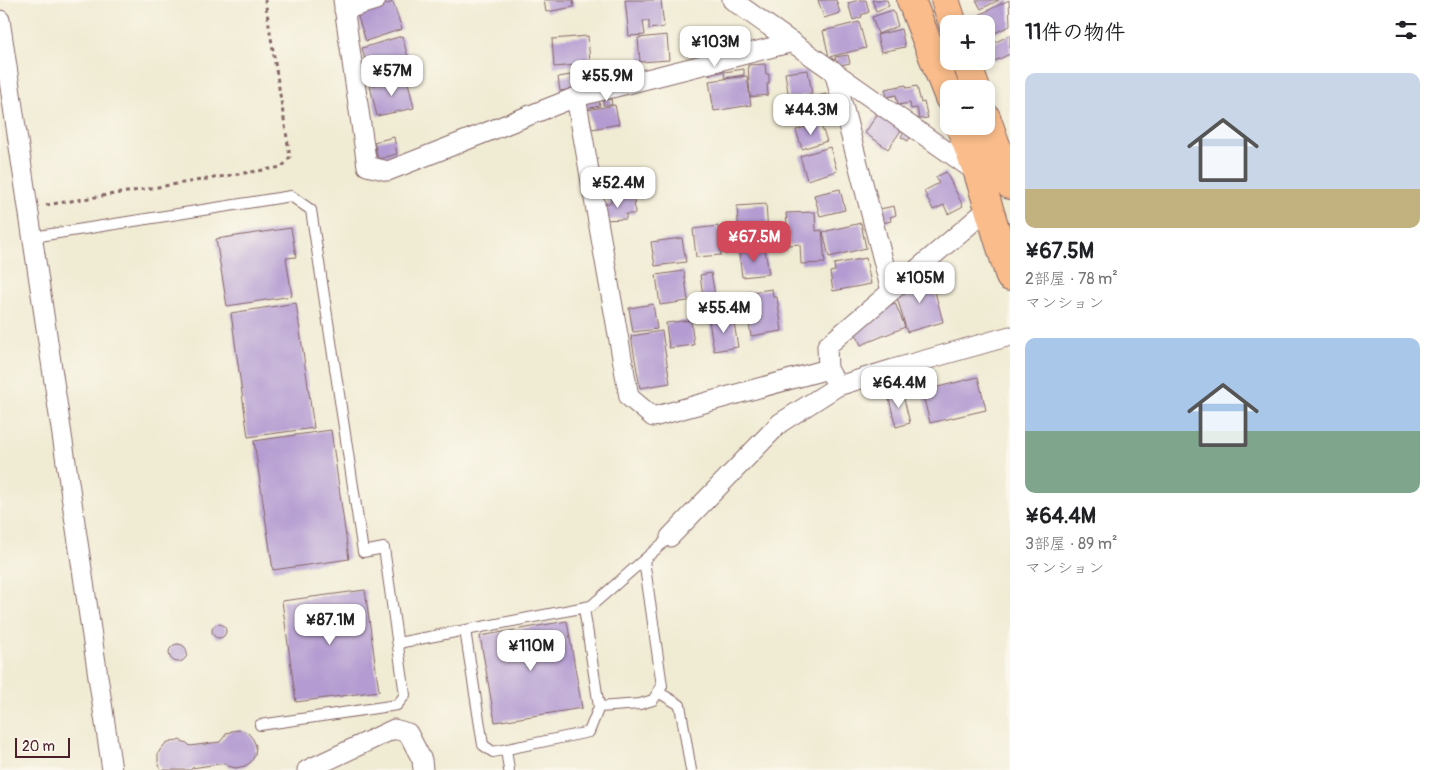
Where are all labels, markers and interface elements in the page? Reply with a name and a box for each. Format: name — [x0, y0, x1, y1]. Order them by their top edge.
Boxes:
map controls — [940, 15, 995, 135]
button: + — [940, 15, 995, 70]
icon: filters — [1392, 16, 1420, 44]
text: 11件の物件 — [1025, 19, 1125, 46]
pin: ¥103M — [680, 26, 750, 68]
text: ¥103M — [691, 32, 739, 52]
pin: ¥57M — [362, 54, 422, 97]
pin: ¥55.9M — [566, 59, 648, 102]
text: ¥57M — [372, 61, 412, 81]
text: ¥55.9M — [581, 66, 633, 86]
button: − — [940, 80, 995, 135]
pin: ¥44.3M — [770, 94, 852, 136]
text: ¥44.3M — [784, 100, 838, 120]
icon: home — [1178, 105, 1268, 195]
pin: ¥52.4M — [577, 166, 659, 209]
text: ¥52.4M — [591, 173, 645, 193]
pin: ¥67.5M — [713, 220, 795, 263]
text: ¥67.5M — [728, 227, 780, 247]
text: ¥67.5M — [1025, 238, 1094, 265]
pin: ¥105M — [885, 262, 955, 304]
text: ¥105M — [896, 268, 944, 288]
text: 2部屋 · 78 m² — [1025, 269, 1118, 289]
pin: ¥55.4M — [683, 292, 765, 334]
text: マンション — [1025, 293, 1104, 313]
text: ¥55.4M — [698, 298, 750, 318]
pin: ¥64.4M — [858, 366, 940, 409]
icon: home — [1178, 370, 1268, 460]
text: ¥64.4M — [872, 373, 926, 393]
text: ¥64.4M — [1025, 503, 1096, 530]
text: 3部屋 · 89 m² — [1025, 534, 1118, 554]
text: マンション — [1025, 558, 1104, 578]
pin: ¥87.1M — [289, 604, 371, 646]
text: ¥87.1M — [306, 610, 354, 630]
pin: ¥110M — [496, 630, 566, 672]
text: ¥110M — [508, 636, 554, 656]
scale bar — [15, 735, 70, 758]
text: 20 m — [22, 738, 55, 755]

